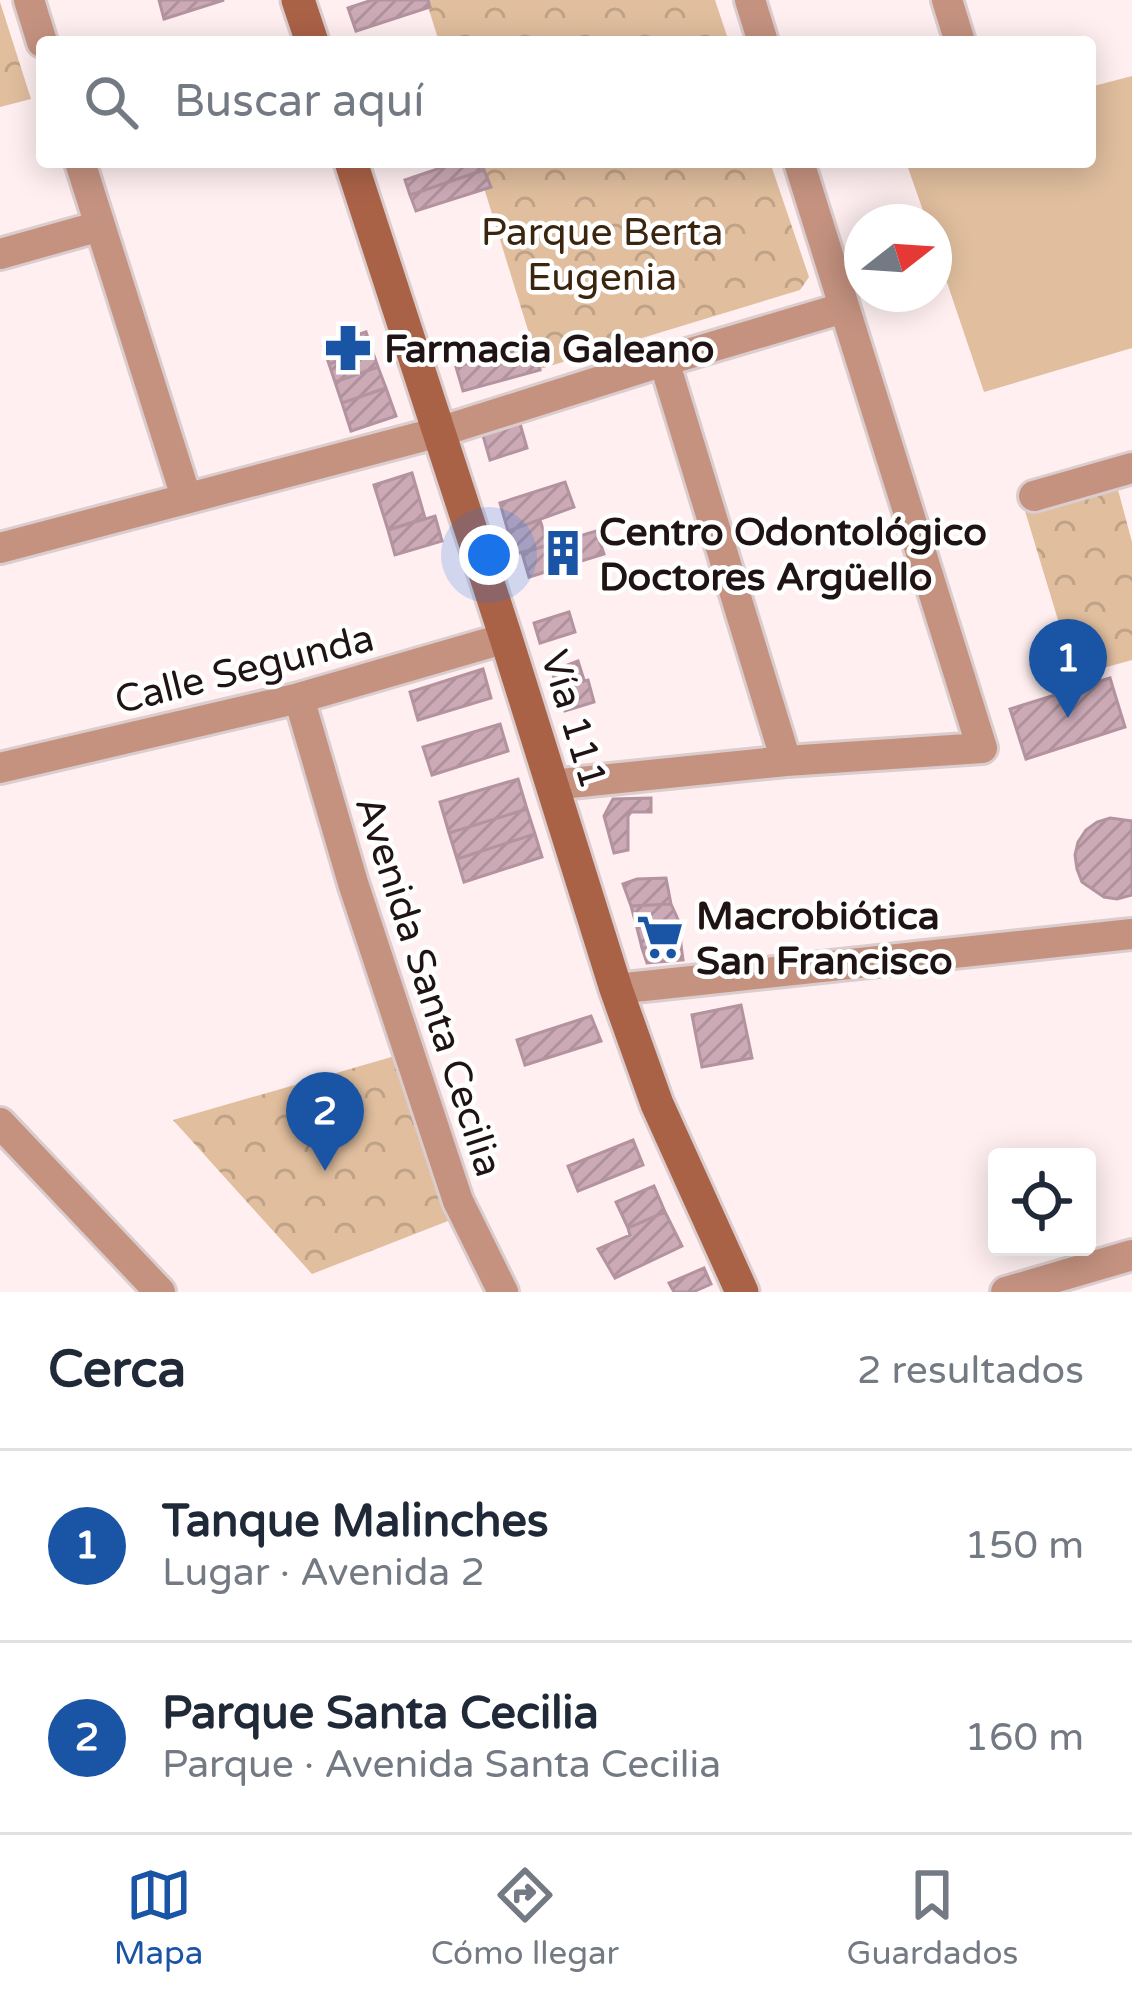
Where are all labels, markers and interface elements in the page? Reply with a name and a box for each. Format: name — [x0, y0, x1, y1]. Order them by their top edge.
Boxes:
search box — [36, 36, 1096, 168]
icon: search — [78, 69, 144, 135]
text: Buscar aquí — [174, 75, 424, 129]
north arrow — [844, 204, 952, 312]
park label: Parque Berta Eugenia — [481, 209, 723, 301]
pharmacy icon: Farmacia Galeano — [323, 323, 373, 373]
place label: Farmacia Galeano — [384, 326, 715, 373]
place label: Centro Odontológico Doctores Argüello — [599, 509, 987, 601]
your location — [459, 525, 519, 585]
building icon: Centro Odontológico Doctores Argüello — [538, 528, 588, 578]
street label: Calle Segunda — [110, 615, 379, 724]
pin: 1 — [1029, 619, 1107, 718]
street label: Vía 111 — [530, 645, 617, 794]
street label: Avenida Santa Cecilia — [345, 790, 512, 1182]
place label: Macrobiótica San Francisco — [696, 893, 953, 985]
supermarket icon: Macrobiótica San Francisco — [635, 912, 685, 962]
pin: 2 — [286, 1072, 364, 1171]
map controls — [988, 1148, 1096, 1256]
button: locate — [988, 1148, 1096, 1256]
text: Cerca — [48, 1339, 186, 1401]
text: 2 resultados — [857, 1347, 1084, 1394]
text: Tanque Malinches — [162, 1495, 549, 1549]
text: 1 — [75, 1522, 99, 1569]
text: 150 m — [965, 1522, 1084, 1569]
text: Lugar · Avenida 2 — [162, 1549, 485, 1596]
text: Parque Santa Cecilia — [162, 1687, 599, 1741]
text: 2 — [75, 1714, 99, 1761]
text: 160 m — [965, 1714, 1084, 1761]
text: Parque · Avenida Santa Cecilia — [162, 1741, 721, 1788]
tab: Mapa — [114, 1862, 203, 1973]
tab: Cómo llegar — [431, 1862, 619, 1973]
tab: Guardados — [846, 1862, 1018, 1973]

